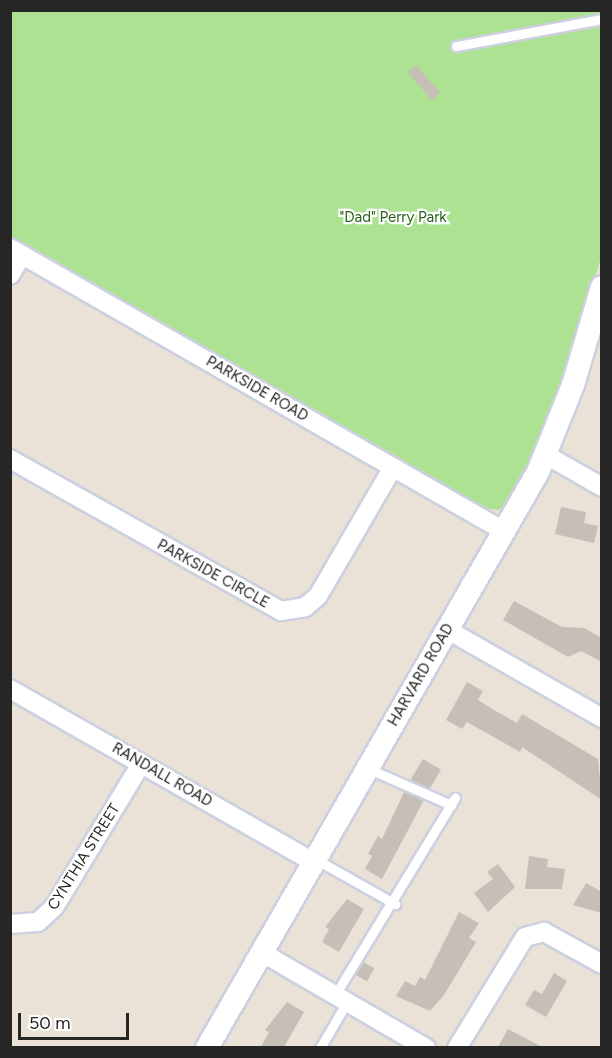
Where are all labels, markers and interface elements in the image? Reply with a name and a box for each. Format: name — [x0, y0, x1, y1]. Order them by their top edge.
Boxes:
park label: "Dad" Perry Park — [339, 209, 447, 227]
street label: PARKSIDE ROAD — [203, 352, 311, 426]
street label: PARKSIDE CIRCLE — [154, 536, 272, 612]
street label: HARVARD ROAD — [384, 620, 458, 730]
street label: RANDALL ROAD — [109, 739, 215, 811]
street label: CYNTHIA STREET — [44, 801, 124, 913]
scale bar — [21, 1001, 132, 1039]
text: 50 m — [29, 1012, 71, 1034]

